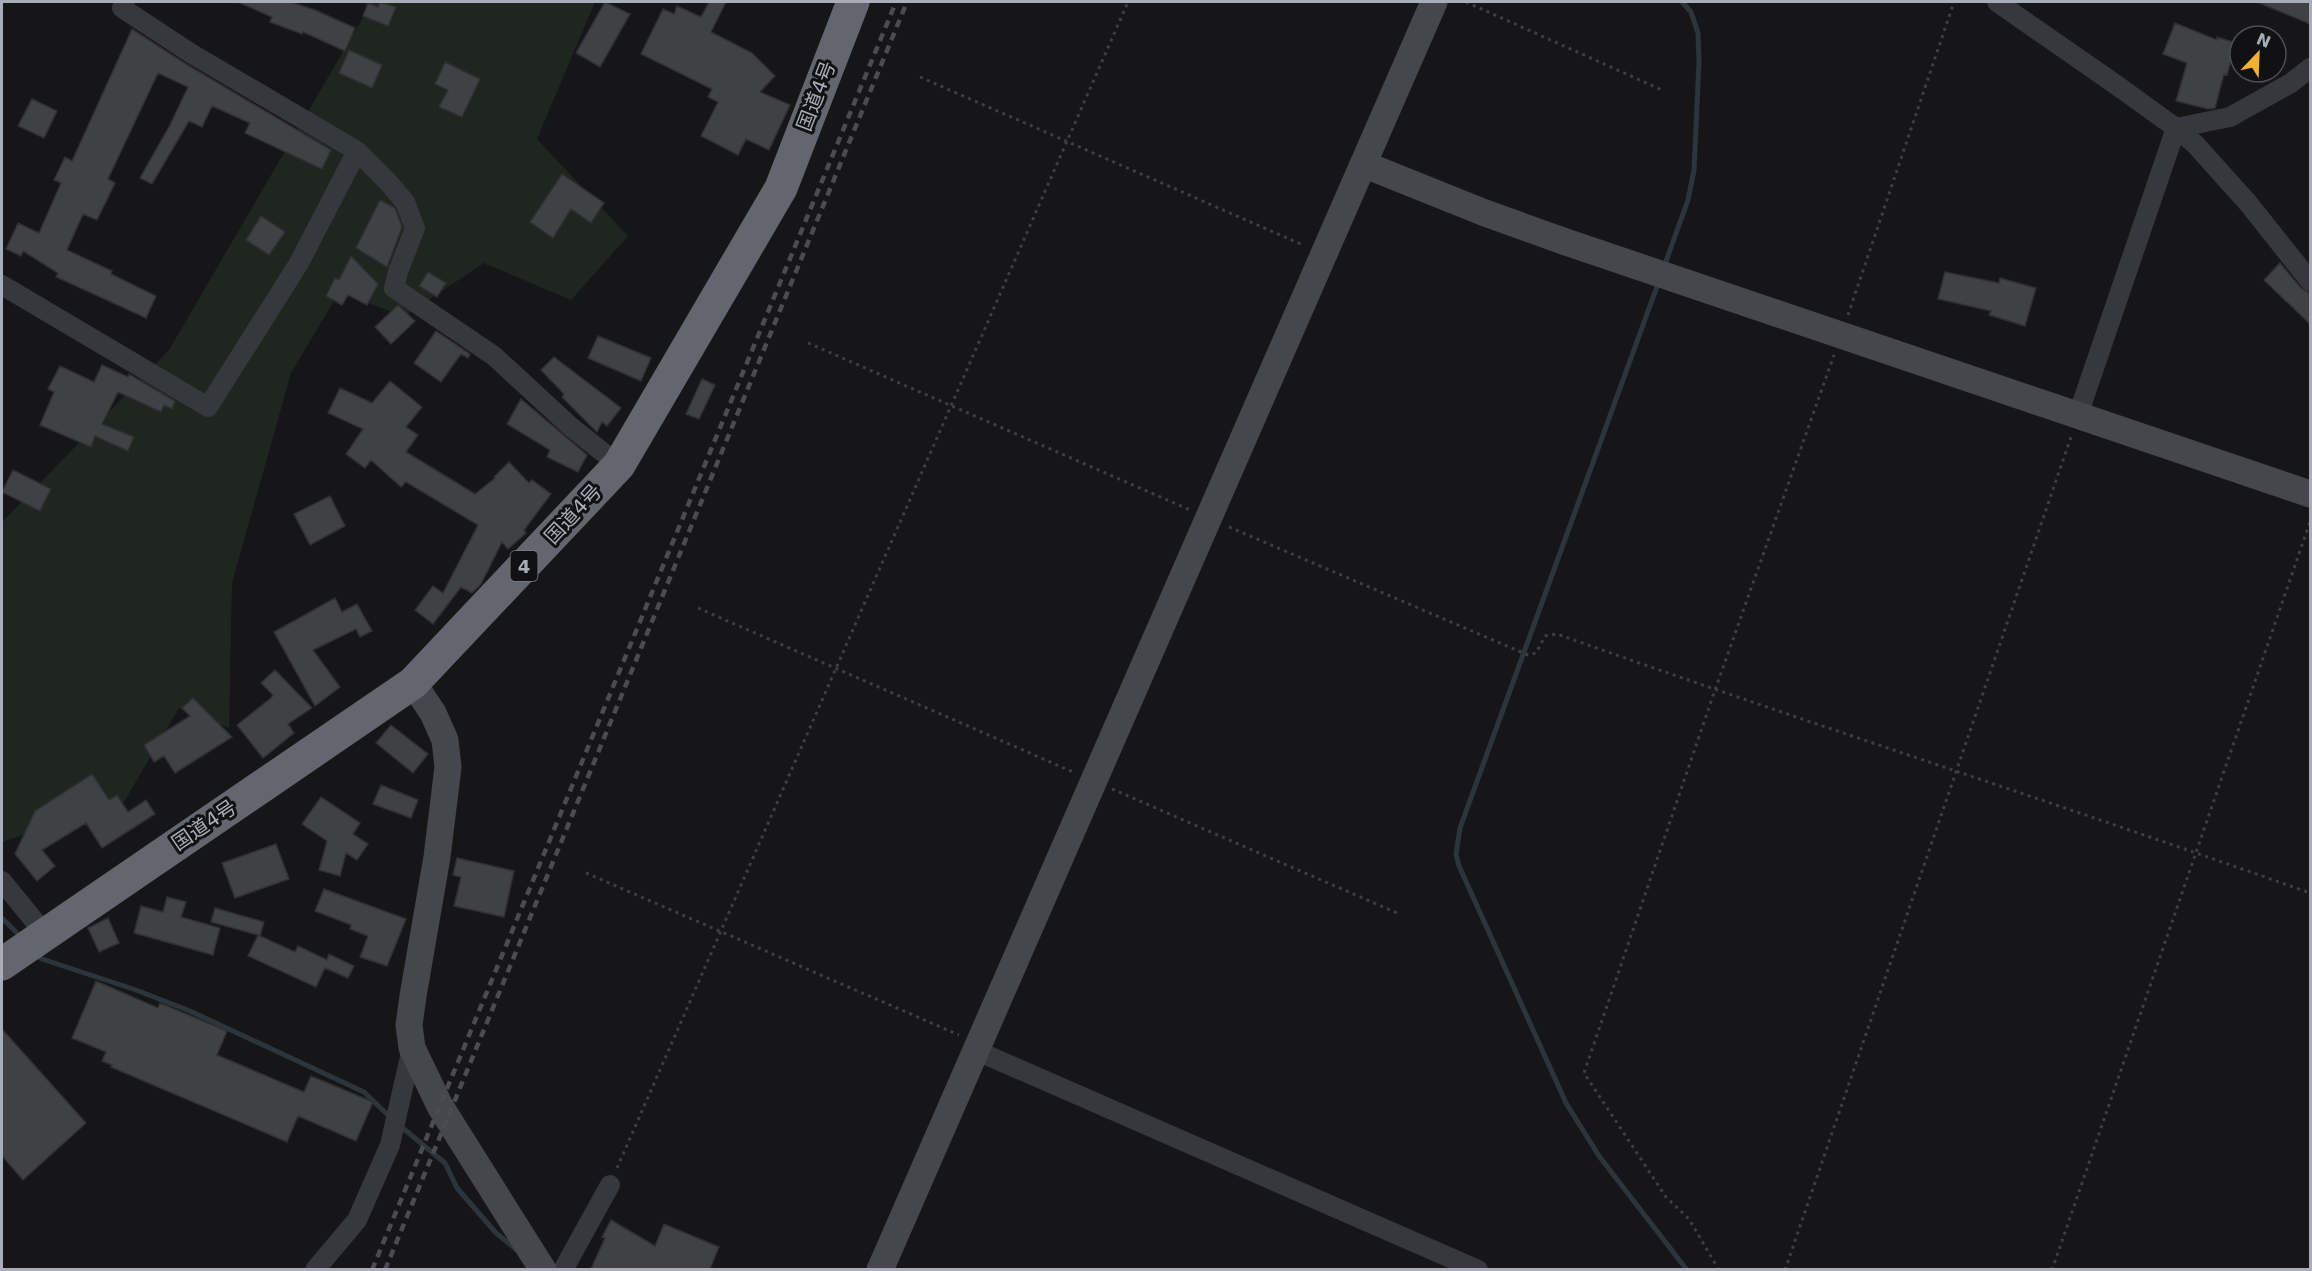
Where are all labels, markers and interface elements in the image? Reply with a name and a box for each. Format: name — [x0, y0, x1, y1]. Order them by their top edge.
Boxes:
north arrow — [2228, 24, 2288, 84]
text: N — [2254, 29, 2274, 52]
street label: 国道4号 — [792, 58, 840, 134]
street label: 国道4号 — [539, 479, 607, 549]
road number: 4 — [510, 551, 538, 581]
street label: 国道4号 — [167, 795, 241, 855]

